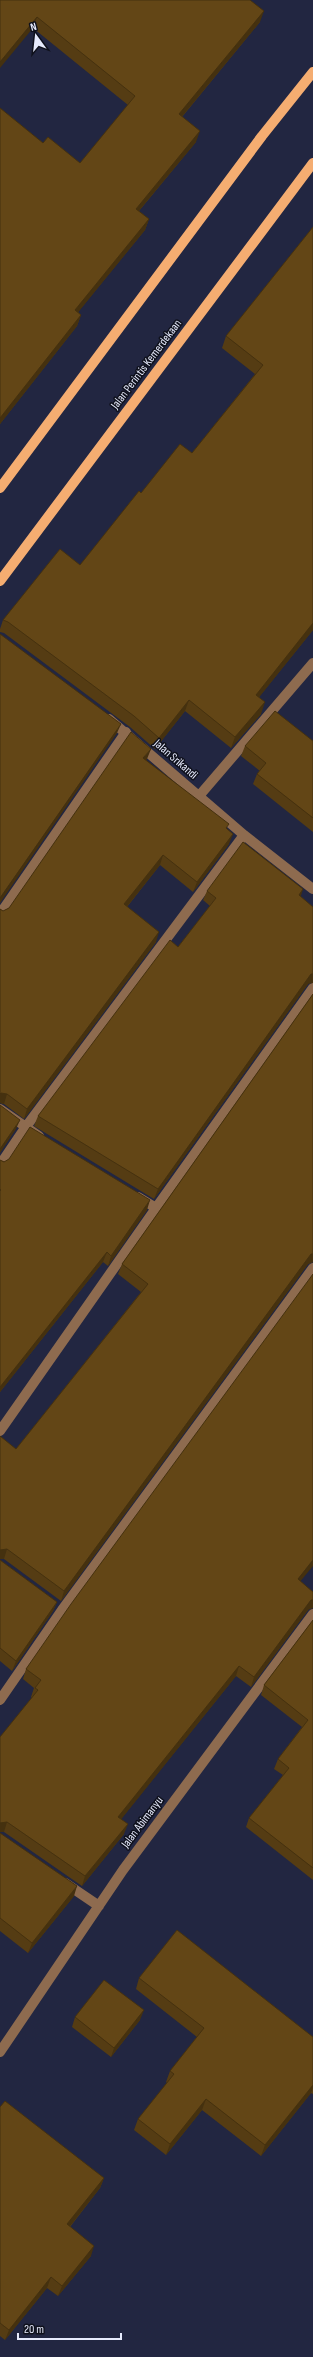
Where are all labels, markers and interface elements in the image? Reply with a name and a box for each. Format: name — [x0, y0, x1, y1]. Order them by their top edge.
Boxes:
north arrow — [16, 16, 56, 56]
text: N — [29, 20, 38, 34]
street label: Jalan Perintis Kemerdekaan — [107, 316, 185, 413]
street label: Jalan Srikandi — [150, 736, 201, 783]
street label: Jalan Abimanyu — [118, 1794, 167, 1852]
scale bar — [18, 2315, 121, 2341]
text: 20 m — [24, 2322, 44, 2337]

